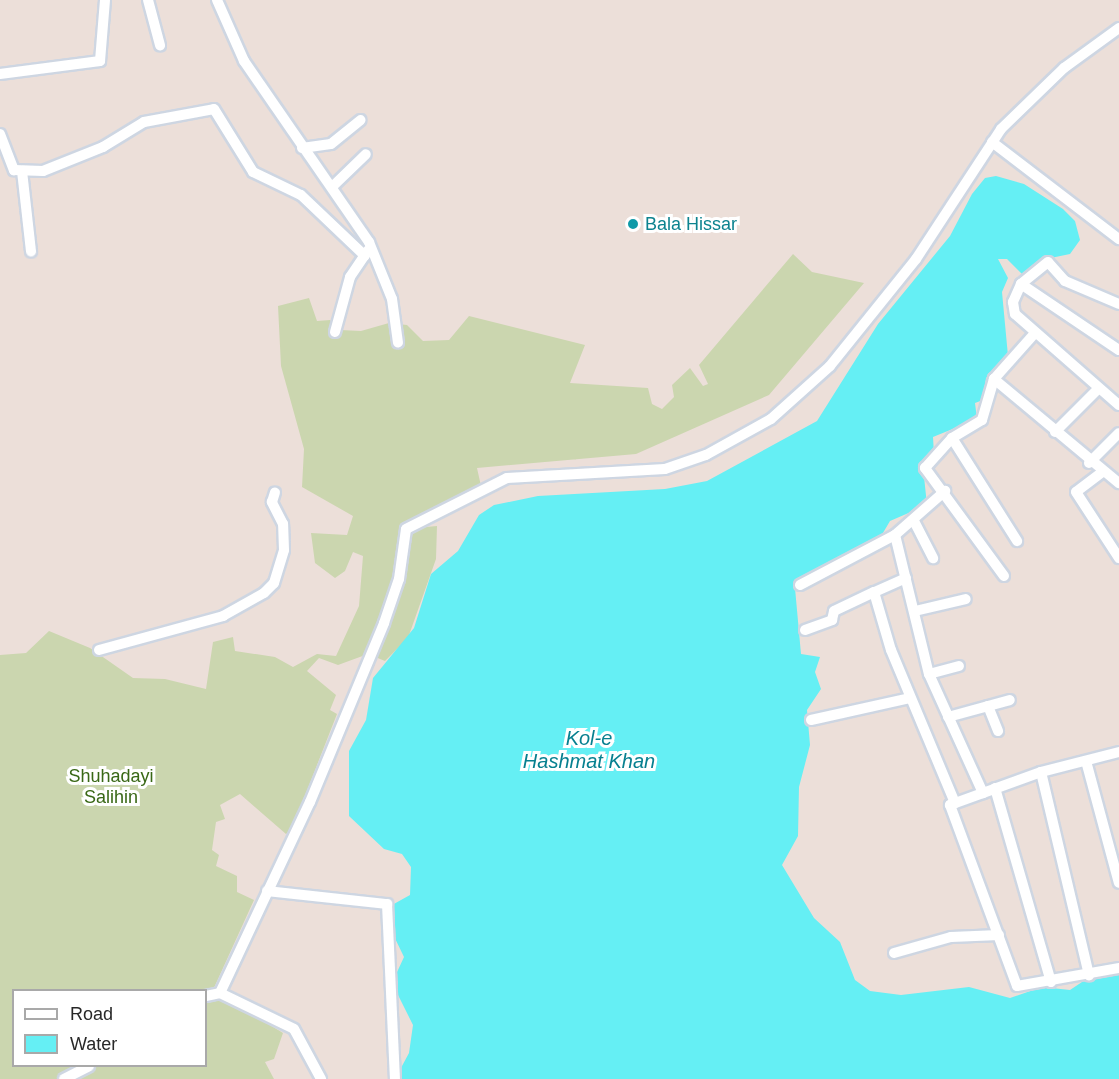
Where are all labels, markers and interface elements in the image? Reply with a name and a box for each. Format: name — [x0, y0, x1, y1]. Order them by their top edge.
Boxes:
place label: Bala Hissar — [645, 213, 737, 235]
marker: Bala Hissar — [626, 217, 640, 231]
water label: Kol-e Hashmat Khan — [523, 726, 655, 773]
park label: Shuhadayi Salihin — [68, 766, 154, 808]
legend — [12, 989, 207, 1067]
text: Road — [70, 1004, 113, 1024]
text: Water — [70, 1034, 117, 1054]

